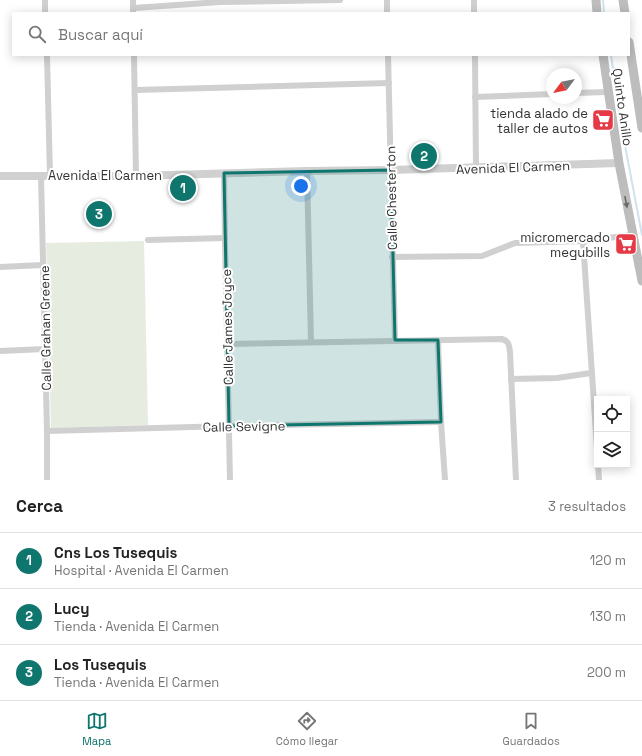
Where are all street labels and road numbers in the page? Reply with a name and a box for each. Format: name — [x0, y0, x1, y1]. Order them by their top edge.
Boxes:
street label: Quinto Anillo — [609, 67, 636, 147]
street label: Calle Chesterton — [382, 146, 401, 250]
street label: Avenida El Carmen — [456, 157, 570, 178]
street label: Avenida El Carmen — [48, 167, 162, 184]
street label: Calle Grahan Greene — [36, 265, 55, 391]
street label: Calle James Joyce — [218, 269, 237, 385]
street label: Calle Sevigne — [202, 417, 286, 436]

